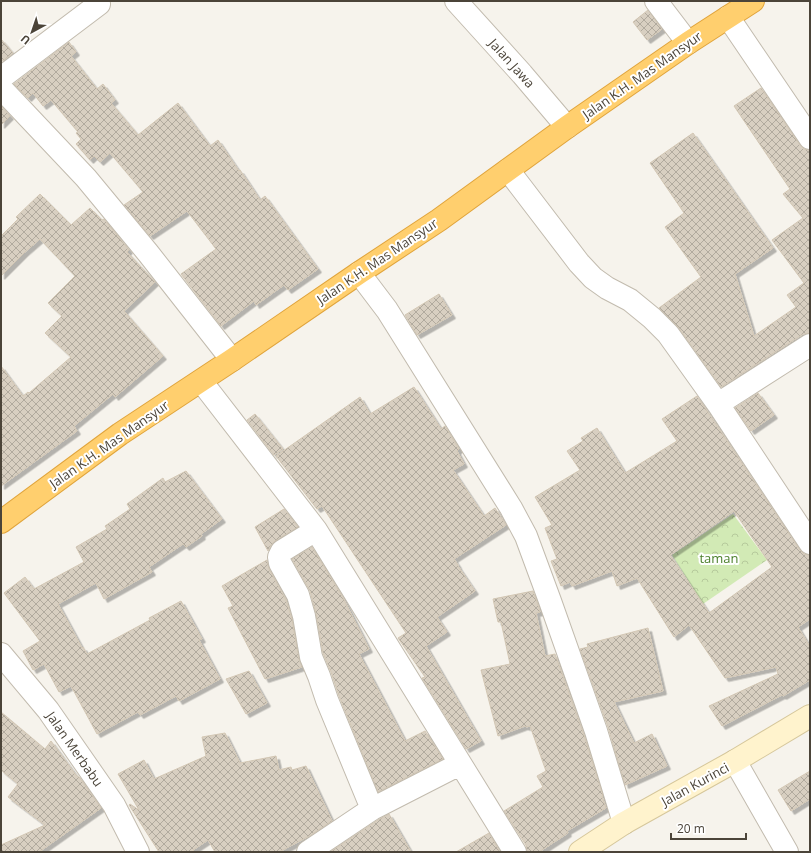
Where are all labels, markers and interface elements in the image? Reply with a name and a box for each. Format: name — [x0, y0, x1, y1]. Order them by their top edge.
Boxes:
north arrow — [12, 12, 52, 52]
street label: Jalan K.H. Mas Mansyur — [577, 27, 706, 124]
text: U — [17, 32, 33, 48]
street label: Jalan Jawa — [484, 33, 539, 92]
street label: Jalan K.H. Mas Mansyur — [312, 214, 441, 309]
street label: Jalan K.H. Mas Mansyur — [44, 396, 173, 493]
park label: taman — [699, 549, 739, 567]
street label: Jalan Merbabu — [41, 706, 108, 790]
street label: Jalan Kurinci — [656, 758, 732, 811]
scale bar — [671, 815, 746, 841]
text: 20 m — [677, 820, 705, 837]

